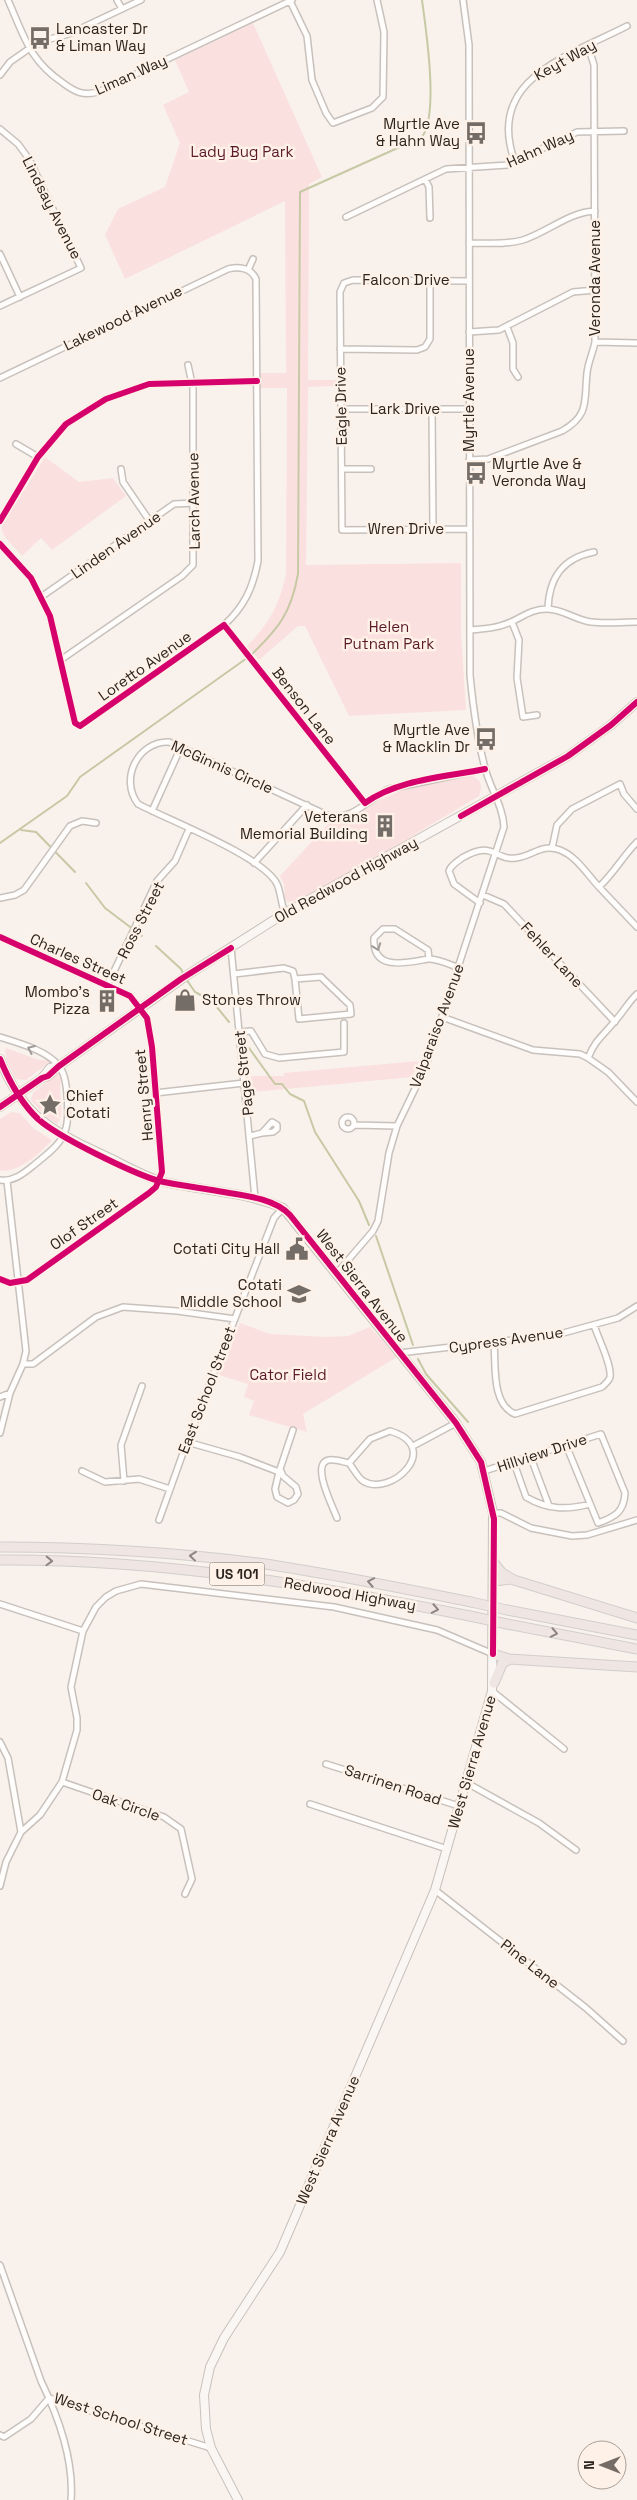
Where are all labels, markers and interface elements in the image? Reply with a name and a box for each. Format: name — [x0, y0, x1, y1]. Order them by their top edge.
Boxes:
place label: Lancaster Dr & Liman Way — [56, 19, 148, 55]
bus stop icon: Lancaster Dr & Liman Way — [27, 25, 53, 51]
street label: Keyt Way — [530, 35, 599, 84]
street label: Liman Way — [92, 50, 170, 99]
place label: Myrtle Ave & Hahn Way — [376, 114, 460, 150]
bus stop icon: Myrtle Ave & Hahn Way — [463, 120, 489, 146]
street label: Hahn Way — [503, 125, 576, 172]
park label: Lady Bug Park — [190, 142, 294, 161]
street label: Lindsay Avenue — [18, 153, 87, 262]
street label: Veronda Avenue — [585, 220, 604, 336]
street label: Falcon Drive — [362, 270, 450, 289]
street label: Lakewood Avenue — [60, 280, 185, 355]
street label: Myrtle Avenue — [459, 348, 478, 452]
street label: Eagle Drive — [330, 366, 351, 446]
street label: Lark Drive — [370, 399, 440, 418]
street label: Larch Avenue — [183, 452, 204, 550]
place label: Myrtle Ave & Veronda Way — [492, 454, 586, 490]
bus stop icon: Myrtle Ave & Veronda Way — [463, 460, 489, 486]
street label: Linden Avenue — [67, 507, 164, 583]
street label: Wren Drive — [368, 519, 444, 538]
park label: Helen Putnam Park — [344, 617, 434, 653]
street label: Loretto Avenue — [94, 626, 195, 705]
street label: Benson Lane — [268, 663, 341, 748]
place label: Myrtle Ave & Macklin Dr — [383, 720, 470, 756]
bus stop icon: Myrtle Ave & Macklin Dr — [473, 726, 499, 752]
street label: McGinnis Circle — [168, 736, 276, 798]
place label: Veterans Memorial Building — [240, 807, 368, 843]
building icon: Veterans Memorial Building — [372, 813, 398, 839]
street label: Old Redwood Highway — [271, 832, 421, 927]
street label: Ross Street — [113, 878, 168, 962]
street label: Fehler Lane — [517, 918, 588, 992]
street label: Charles Street — [27, 929, 129, 988]
one-way arrow — [371, 942, 381, 951]
street label: Valparaiso Avenue — [405, 961, 468, 1091]
place label: Mombo's Pizza — [25, 982, 90, 1018]
shop icon: Stones Throw — [172, 987, 198, 1013]
building icon: Mombo's Pizza — [94, 988, 120, 1014]
place label: Stones Throw — [202, 990, 301, 1009]
street label: Page Street — [230, 1029, 257, 1117]
one-way arrow — [27, 1045, 36, 1056]
street label: Henry Street — [130, 1048, 157, 1142]
place label: Chief Cotati — [66, 1086, 110, 1122]
place icon: Chief Cotati — [37, 1092, 63, 1118]
street label: Olof Street — [46, 1193, 122, 1254]
street label: West Sierra Avenue — [312, 1225, 413, 1346]
public building icon: Cotati City Hall — [284, 1236, 310, 1262]
place label: Cotati City Hall — [173, 1239, 280, 1258]
place label: Cotati Middle School — [180, 1275, 282, 1311]
school or university icon: Cotati Middle School — [286, 1281, 312, 1307]
street label: Cypress Avenue — [448, 1322, 564, 1357]
street label: East School Street — [174, 1323, 240, 1456]
park label: Cator Field — [249, 1365, 327, 1384]
street label: Hillview Drive — [495, 1429, 589, 1476]
one-way arrow — [189, 1550, 197, 1561]
one-way arrow — [45, 1555, 53, 1566]
road number: US 101 — [210, 1562, 264, 1586]
street label: Redwood Highway — [283, 1573, 418, 1614]
one-way arrow — [367, 1578, 376, 1588]
one-way arrow — [431, 1604, 439, 1614]
one-way arrow — [550, 1627, 559, 1638]
street label: West Sierra Avenue — [443, 1693, 500, 1831]
street label: Sarrinen Road — [342, 1760, 444, 1809]
street label: Oak Circle — [90, 1784, 163, 1825]
street label: Pine Lane — [497, 1935, 564, 1993]
street label: West Sierra Avenue — [292, 2072, 363, 2207]
street label: West School Street — [52, 2388, 191, 2449]
north arrow — [577, 2440, 627, 2490]
text: N — [580, 2460, 598, 2470]

